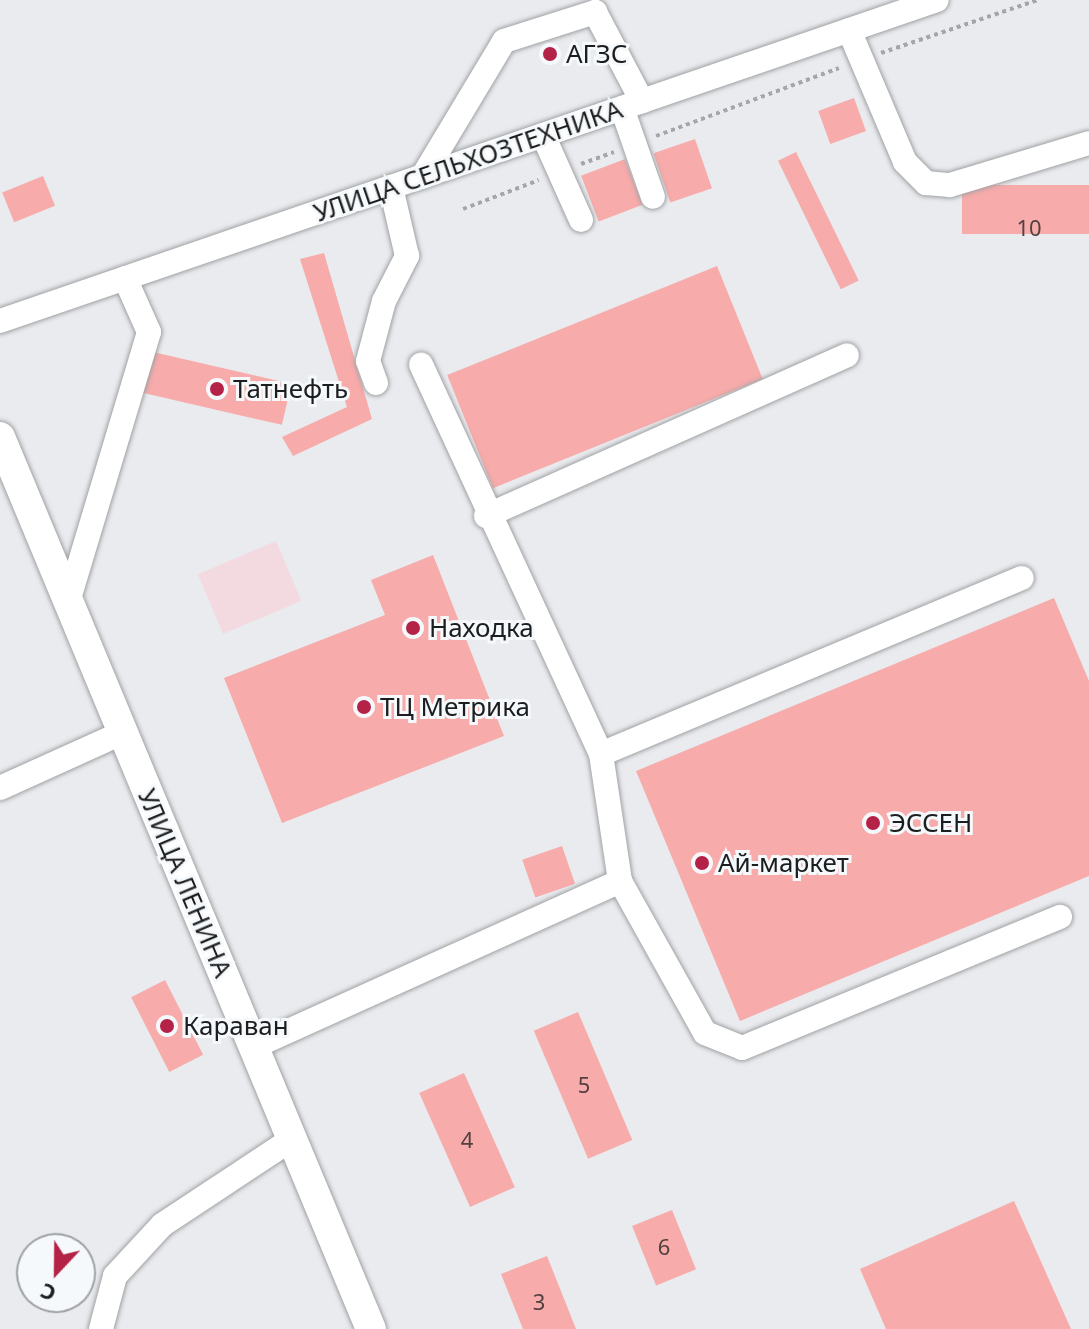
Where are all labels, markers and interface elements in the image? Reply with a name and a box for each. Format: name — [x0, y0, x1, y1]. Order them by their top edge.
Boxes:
place label: АГЗС — [566, 38, 627, 70]
marker: АГЗС — [541, 45, 559, 63]
street label: УЛИЦА СЕЛЬХОЗТЕХНИКА — [310, 93, 626, 229]
house number: 10 — [1016, 215, 1042, 241]
place label: Татнефть — [233, 373, 348, 405]
marker: Татнефть — [208, 380, 226, 398]
place label: Находка — [429, 612, 534, 644]
marker: Находка — [404, 619, 422, 637]
place label: ТЦ Метрика — [380, 691, 530, 723]
marker: ТЦ Метрика — [355, 698, 373, 716]
street label: УЛИЦА ЛЕНИНА — [131, 784, 239, 982]
place label: ЭССЕН — [889, 807, 972, 839]
marker: ЭССЕН — [864, 814, 882, 832]
place label: Ай-маркет — [718, 847, 849, 879]
marker: Ай-маркет — [693, 854, 711, 872]
place label: Караван — [183, 1010, 289, 1042]
marker: Караван — [158, 1017, 176, 1035]
house number: 5 — [578, 1072, 590, 1098]
house number: 4 — [461, 1127, 473, 1153]
north arrow — [16, 1233, 96, 1313]
house number: 6 — [658, 1234, 670, 1260]
text: С — [36, 1277, 60, 1310]
house number: 3 — [533, 1289, 545, 1315]

